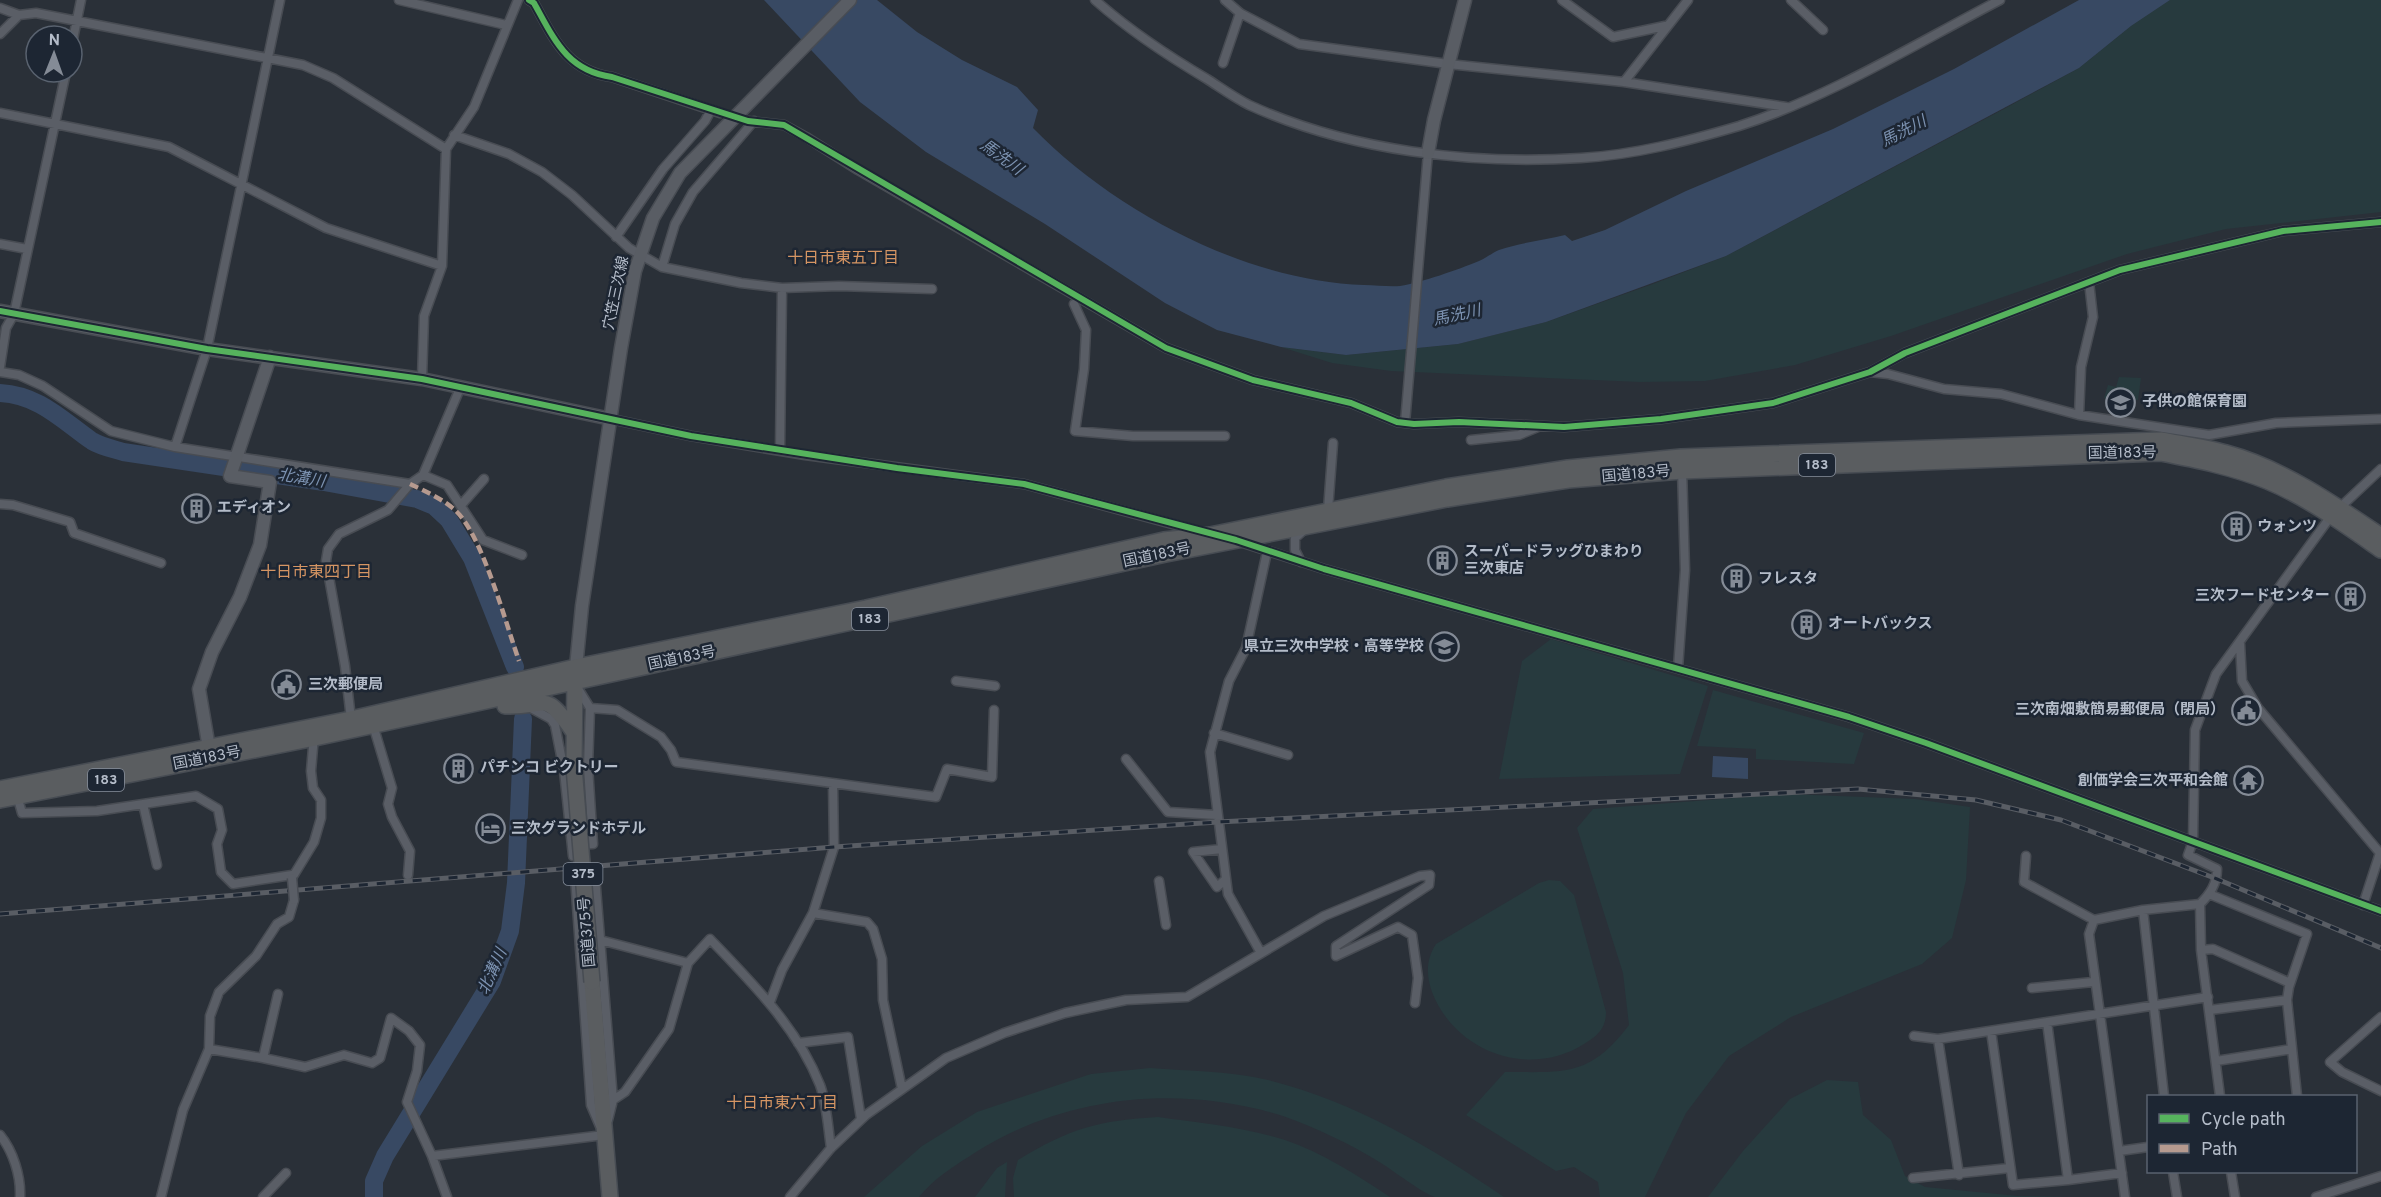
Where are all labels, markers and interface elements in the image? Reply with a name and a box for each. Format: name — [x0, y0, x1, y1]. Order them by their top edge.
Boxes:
north arrow — [24, 24, 84, 84]
text: N — [48, 31, 60, 51]
water label: 馬洗川 — [1878, 111, 1932, 152]
water label: 馬洗川 — [976, 136, 1028, 181]
district label: 十日市東五丁目 — [787, 249, 899, 269]
street label: 穴笠三次線 — [600, 254, 634, 332]
water label: 馬洗川 — [1431, 301, 1485, 331]
school or university icon: 子供の館保育園 — [2105, 386, 2137, 418]
place label: 子供の館保育園 — [2142, 392, 2247, 412]
street label: 国道183号 — [2087, 444, 2157, 464]
road number: 183 — [1799, 454, 1835, 476]
street label: 国道183号 — [1601, 463, 1671, 487]
water label: 北溝川 — [276, 465, 328, 493]
building icon: エディオン — [180, 492, 212, 524]
place label: エディオン — [217, 499, 291, 518]
building icon: ウォンツ — [2220, 511, 2252, 543]
place label: ウォンツ — [2257, 518, 2317, 537]
street label: 国道183号 — [1121, 540, 1193, 572]
place label: スーパードラッグひまわり 三次東店 — [1464, 543, 1644, 579]
building icon: スーパードラッグひまわり 三次東店 — [1427, 545, 1459, 577]
district label: 十日市東四丁目 — [260, 563, 372, 583]
building icon: フレスタ — [1721, 563, 1753, 595]
place label: フレスタ — [1758, 570, 1818, 589]
building icon: 三次フードセンター — [2335, 580, 2367, 612]
place label: 三次フードセンター — [2195, 587, 2330, 606]
road number: 183 — [852, 608, 888, 630]
building icon: オートバックス — [1791, 608, 1823, 640]
place label: オートバックス — [1828, 615, 1933, 634]
school or university icon: 県立三次中学校・高等学校 — [1429, 631, 1461, 663]
place label: 県立三次中学校・高等学校 — [1244, 638, 1424, 657]
street label: 国道183号 — [646, 643, 718, 675]
public building icon: 三次郵便局 — [271, 669, 303, 701]
place label: 三次郵便局 — [308, 676, 383, 695]
public building icon: 三次南畑敷簡易郵便局（閉局） — [2230, 694, 2262, 726]
place label: 三次南畑敷簡易郵便局（閉局） — [2015, 700, 2225, 720]
street label: 国道183号 — [171, 743, 243, 775]
building icon: パチンコ ビクトリー — [443, 752, 475, 784]
place label: パチンコ ビクトリー — [480, 759, 619, 778]
temple icon: 創価学会三次平和会館 — [2233, 765, 2265, 797]
road number: 183 — [88, 769, 124, 791]
place label: 創価学会三次平和会館 — [2078, 772, 2228, 791]
hotel icon: 三次グランドホテル — [474, 813, 506, 845]
place label: 三次グランドホテル — [511, 820, 646, 839]
road number: 375 — [564, 863, 602, 885]
street label: 国道375号 — [575, 896, 601, 968]
water label: 北溝川 — [474, 944, 513, 998]
district label: 十日市東六丁目 — [726, 1094, 838, 1114]
legend — [2147, 1095, 2357, 1173]
text: Cycle path — [2201, 1109, 2286, 1132]
text: Path — [2201, 1139, 2238, 1162]

